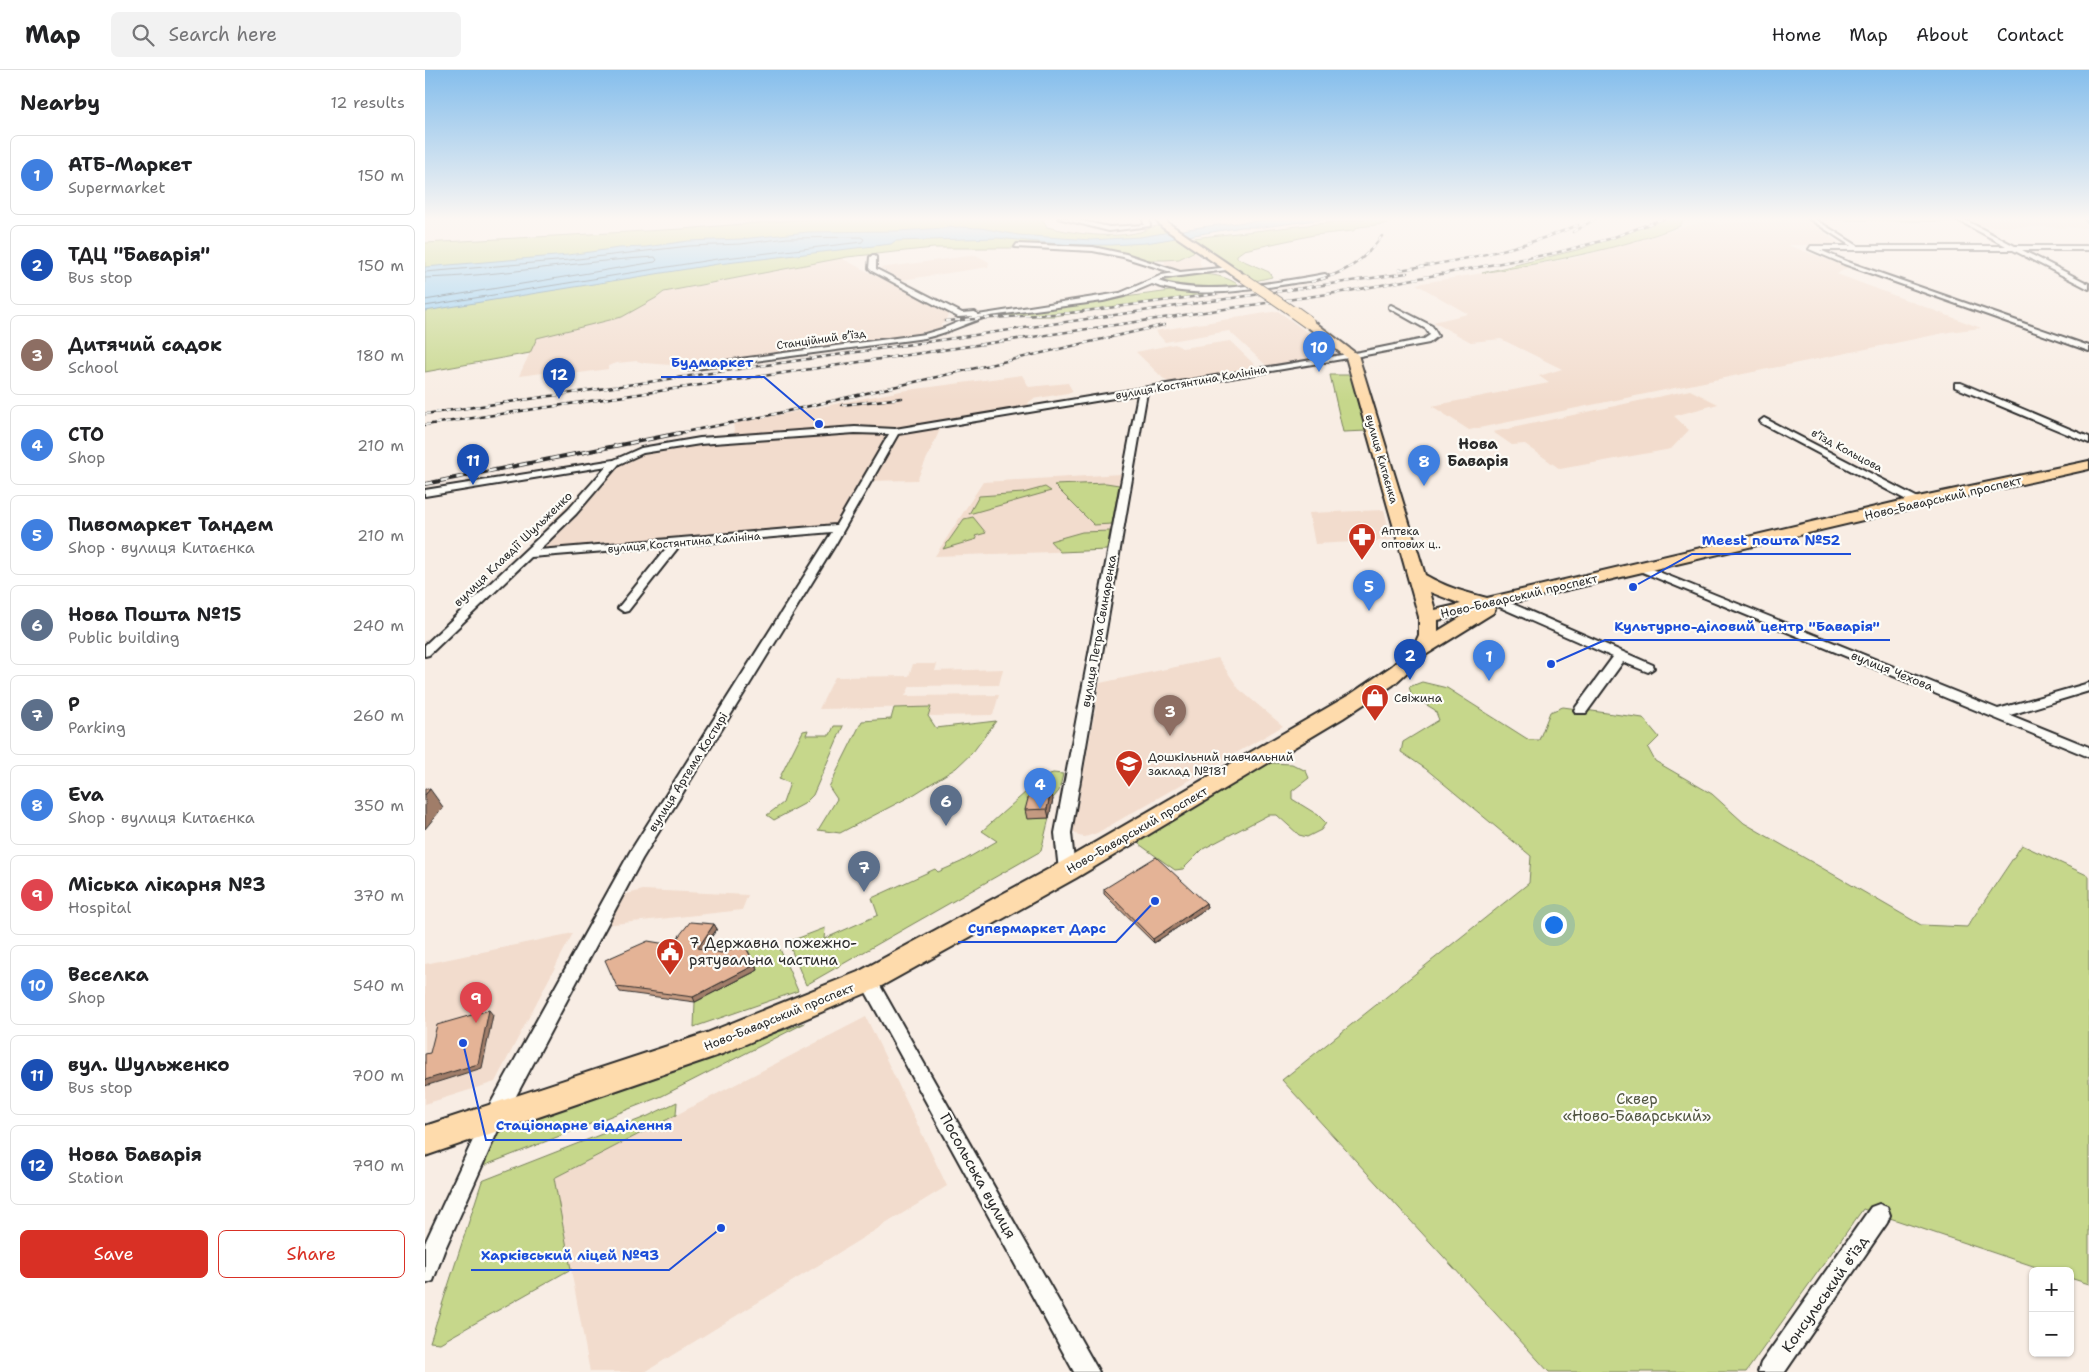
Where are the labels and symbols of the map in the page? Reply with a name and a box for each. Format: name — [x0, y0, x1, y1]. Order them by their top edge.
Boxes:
street label: Станційний в’їзд — [775, 326, 867, 353]
pin: 10 — [1303, 331, 1335, 372]
callout: Будмаркет — [661, 348, 764, 377]
text: Будмаркет — [671, 353, 754, 371]
pin: 12 — [543, 358, 575, 399]
street label: вулиця Костянтина Калініна — [1114, 362, 1268, 403]
street label: вулиця Китаєнка — [1362, 413, 1401, 506]
street label: в’їзд Кольцова — [1809, 425, 1885, 476]
district label: Нова Баварія — [1447, 434, 1509, 471]
pin: 11 — [457, 444, 489, 485]
pin: 8 — [1408, 445, 1440, 486]
street label: Ново-Баварський проспект — [1863, 472, 2024, 524]
street label: вулиця Клавдії Шульженко — [450, 488, 576, 610]
pharmacy icon: Аптека оптових ц‥ — [1347, 522, 1377, 561]
place label: Аптека оптових ц‥ — [1381, 524, 1441, 552]
callout: Meest пошта №52 — [1692, 525, 1851, 554]
street label: вулиця Костянтина Калініна — [607, 528, 761, 557]
text: Meest пошта №52 — [1702, 531, 1840, 549]
street label: вулиця Петра Свинаренка — [1078, 553, 1120, 709]
pin: 5 — [1353, 570, 1385, 611]
street label: Ново-Баварський проспект — [1439, 570, 1600, 622]
callout: Культурно-діловий центр "Баварія" — [1605, 611, 1890, 640]
text: Культурно-діловий центр "Баварія" — [1614, 617, 1880, 635]
pin: 2 — [1394, 639, 1426, 680]
pin: 1 — [1473, 640, 1505, 681]
street label: вулиця Чехова — [1849, 647, 1936, 695]
shop icon: Свіжина — [1360, 683, 1390, 722]
place label: Свіжина — [1394, 690, 1443, 706]
pin: 3 — [1154, 695, 1186, 736]
street label: вулиця Артема Костирі — [645, 709, 731, 835]
school or university icon: Дошкільний навчальний заклад №181 — [1114, 749, 1144, 788]
place label: Дошкільний навчальний заклад №181 — [1148, 749, 1294, 779]
pin: 4 — [1024, 768, 1056, 809]
street label: Ново-Баварський проспект — [1063, 782, 1211, 877]
pin: 6 — [930, 785, 962, 826]
pin: 7 — [848, 851, 880, 892]
your location — [1541, 912, 1567, 938]
callout: Супермаркет Дарс — [958, 913, 1116, 942]
text: Супермаркет Дарс — [968, 919, 1106, 937]
place label: 7 Державна пожежно- рятувальна частина — [689, 933, 857, 970]
public building icon: 7 Державна пожежно- рятувальна частина — [655, 937, 685, 976]
street label: Ново-Баварський проспект — [701, 979, 857, 1055]
pin: 9 — [460, 982, 492, 1023]
park label: Сквер «Ново-Баварський» — [1563, 1089, 1711, 1126]
street label: Посольська вулиця — [935, 1110, 1021, 1242]
callout: Стаціонарне відділення — [486, 1111, 682, 1140]
text: Стаціонарне відділення — [496, 1116, 672, 1134]
street label: Консульський в'їзд — [1777, 1231, 1873, 1356]
callout: Харківський ліцей №93 — [471, 1241, 669, 1270]
text: Харківський ліцей №93 — [481, 1246, 659, 1264]

